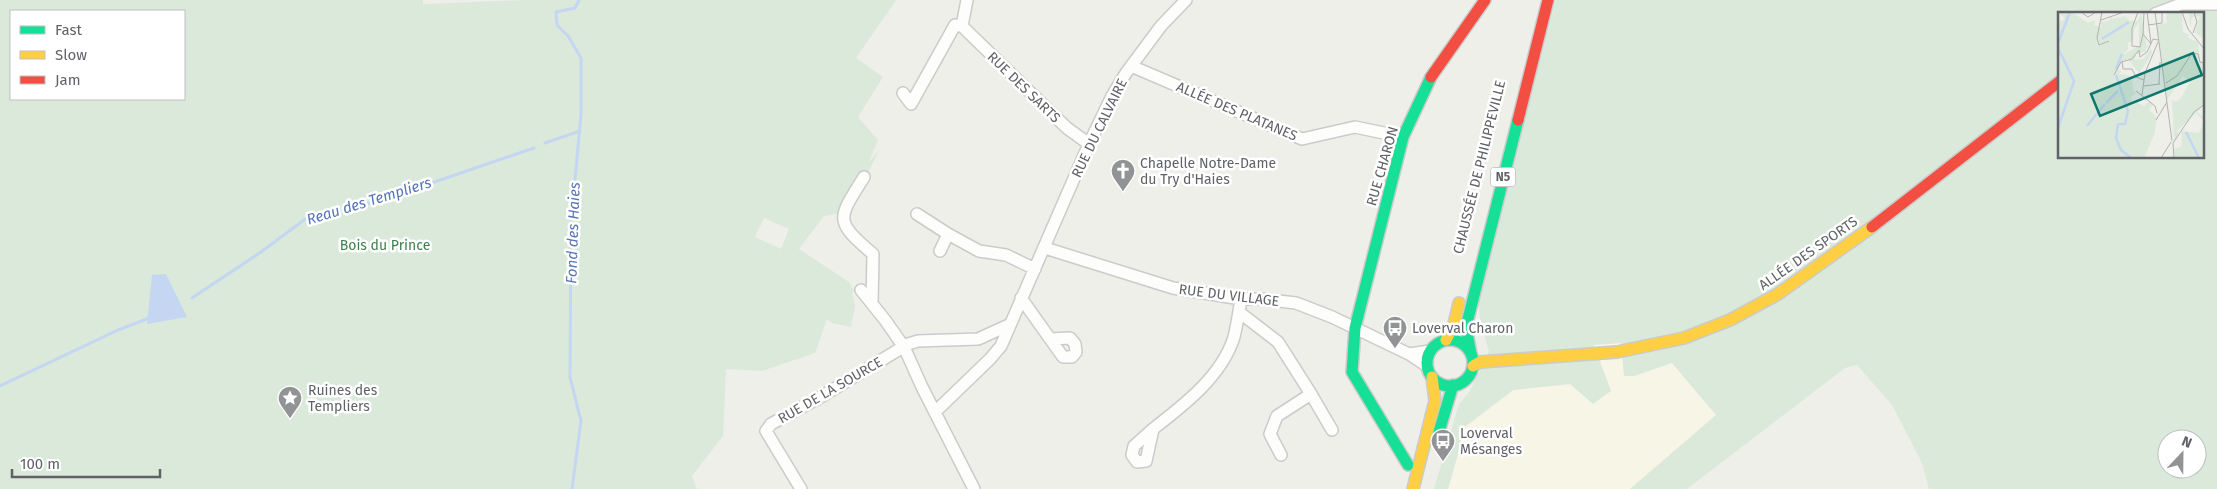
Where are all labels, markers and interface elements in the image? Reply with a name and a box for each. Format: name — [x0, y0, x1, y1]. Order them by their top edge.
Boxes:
legend — [10, 10, 185, 100]
inset map — [2058, 12, 2204, 159]
text: Fast — [55, 21, 82, 39]
text: Slow — [55, 46, 87, 64]
street label: RUE DES SARTS — [984, 48, 1064, 127]
text: Jam — [55, 71, 81, 89]
street label: RUE DU CALVAIRE — [1068, 76, 1131, 181]
street label: ALLÉE DES PLATANES — [1174, 77, 1301, 145]
street label: CHAUSSÉE DE PHILIPPEVILLE — [1449, 78, 1509, 256]
street label: RUE CHARON — [1363, 124, 1402, 208]
place label: Chapelle Notre-Dame du Try d'Haies — [1140, 155, 1276, 188]
church icon: Chapelle Notre-Dame du Try d'Haies — [1110, 158, 1136, 192]
road number: N5 — [1490, 168, 1516, 186]
water label: Reau des Templiers — [304, 173, 434, 229]
water label: Fond des Haies — [562, 182, 584, 284]
street label: ALLÉE DES SPORTS — [1755, 212, 1861, 294]
park label: Bois du Prince — [340, 237, 430, 254]
street label: RUE DU VILLAGE — [1178, 281, 1280, 310]
bus stop icon: Loverval Charon — [1382, 315, 1408, 349]
place label: Loverval Charon — [1412, 320, 1513, 337]
street label: RUE DE LA SOURCE — [775, 354, 886, 427]
place label: Ruines des Templiers — [308, 382, 378, 415]
place icon: Ruines des Templiers — [277, 385, 303, 419]
place label: Loverval Mésanges — [1460, 425, 1522, 458]
bus stop icon: Loverval Mésanges — [1430, 428, 1456, 462]
north arrow — [2157, 429, 2207, 479]
text: N — [2179, 433, 2194, 452]
scale bar — [12, 446, 160, 478]
text: 100 m — [20, 455, 60, 473]

